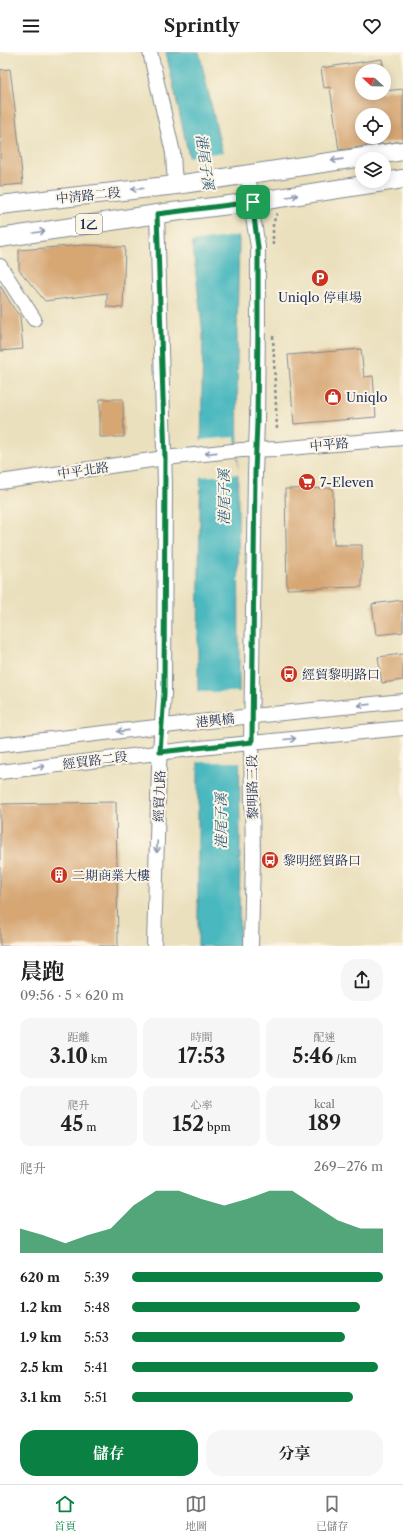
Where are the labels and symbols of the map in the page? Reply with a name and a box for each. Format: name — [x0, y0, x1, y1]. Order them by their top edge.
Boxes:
north arrow — [355, 64, 391, 100]
water label: 港尾子溪 — [192, 133, 218, 193]
one-way arrow — [331, 156, 344, 164]
street label: 中清路二段 — [55, 184, 121, 206]
one-way arrow — [131, 185, 144, 193]
pin — [236, 185, 270, 219]
one-way arrow — [285, 192, 298, 200]
road number: 1乙 — [76, 214, 102, 234]
one-way arrow — [32, 228, 45, 236]
parking icon: Uniqlo 停車場 — [310, 268, 330, 288]
place label: Uniqlo 停車場 — [278, 289, 362, 305]
shop icon: Uniqlo — [323, 387, 343, 407]
place label: Uniqlo — [346, 389, 388, 405]
street label: 中平路 — [309, 434, 349, 454]
one-way arrow — [205, 450, 218, 457]
street label: 中平北路 — [56, 458, 110, 482]
water label: 港尾子溪 — [215, 467, 233, 525]
supermarket icon: 7-Eleven — [297, 472, 317, 492]
place label: 7-Eleven — [320, 474, 374, 490]
bus stop icon: 經貿黎明路口 — [279, 664, 299, 684]
place label: 經貿黎明路口 — [302, 666, 380, 682]
one-way arrow — [358, 702, 371, 709]
street label: 港興橋 — [195, 710, 235, 730]
one-way arrow — [117, 727, 130, 735]
one-way arrow — [283, 735, 296, 742]
street label: 經貿路二段 — [62, 748, 128, 772]
street label: 黎明路三段 — [243, 754, 261, 820]
one-way arrow — [32, 763, 45, 771]
street label: 經貿九路 — [150, 770, 168, 822]
water label: 港尾子溪 — [212, 791, 230, 849]
one-way arrow — [153, 840, 161, 853]
bus stop icon: 黎明經貿路口 — [260, 850, 280, 870]
place label: 黎明經貿路口 — [283, 852, 361, 868]
building icon: 二期商業大樓 — [49, 865, 69, 885]
place label: 二期商業大樓 — [72, 867, 150, 883]

